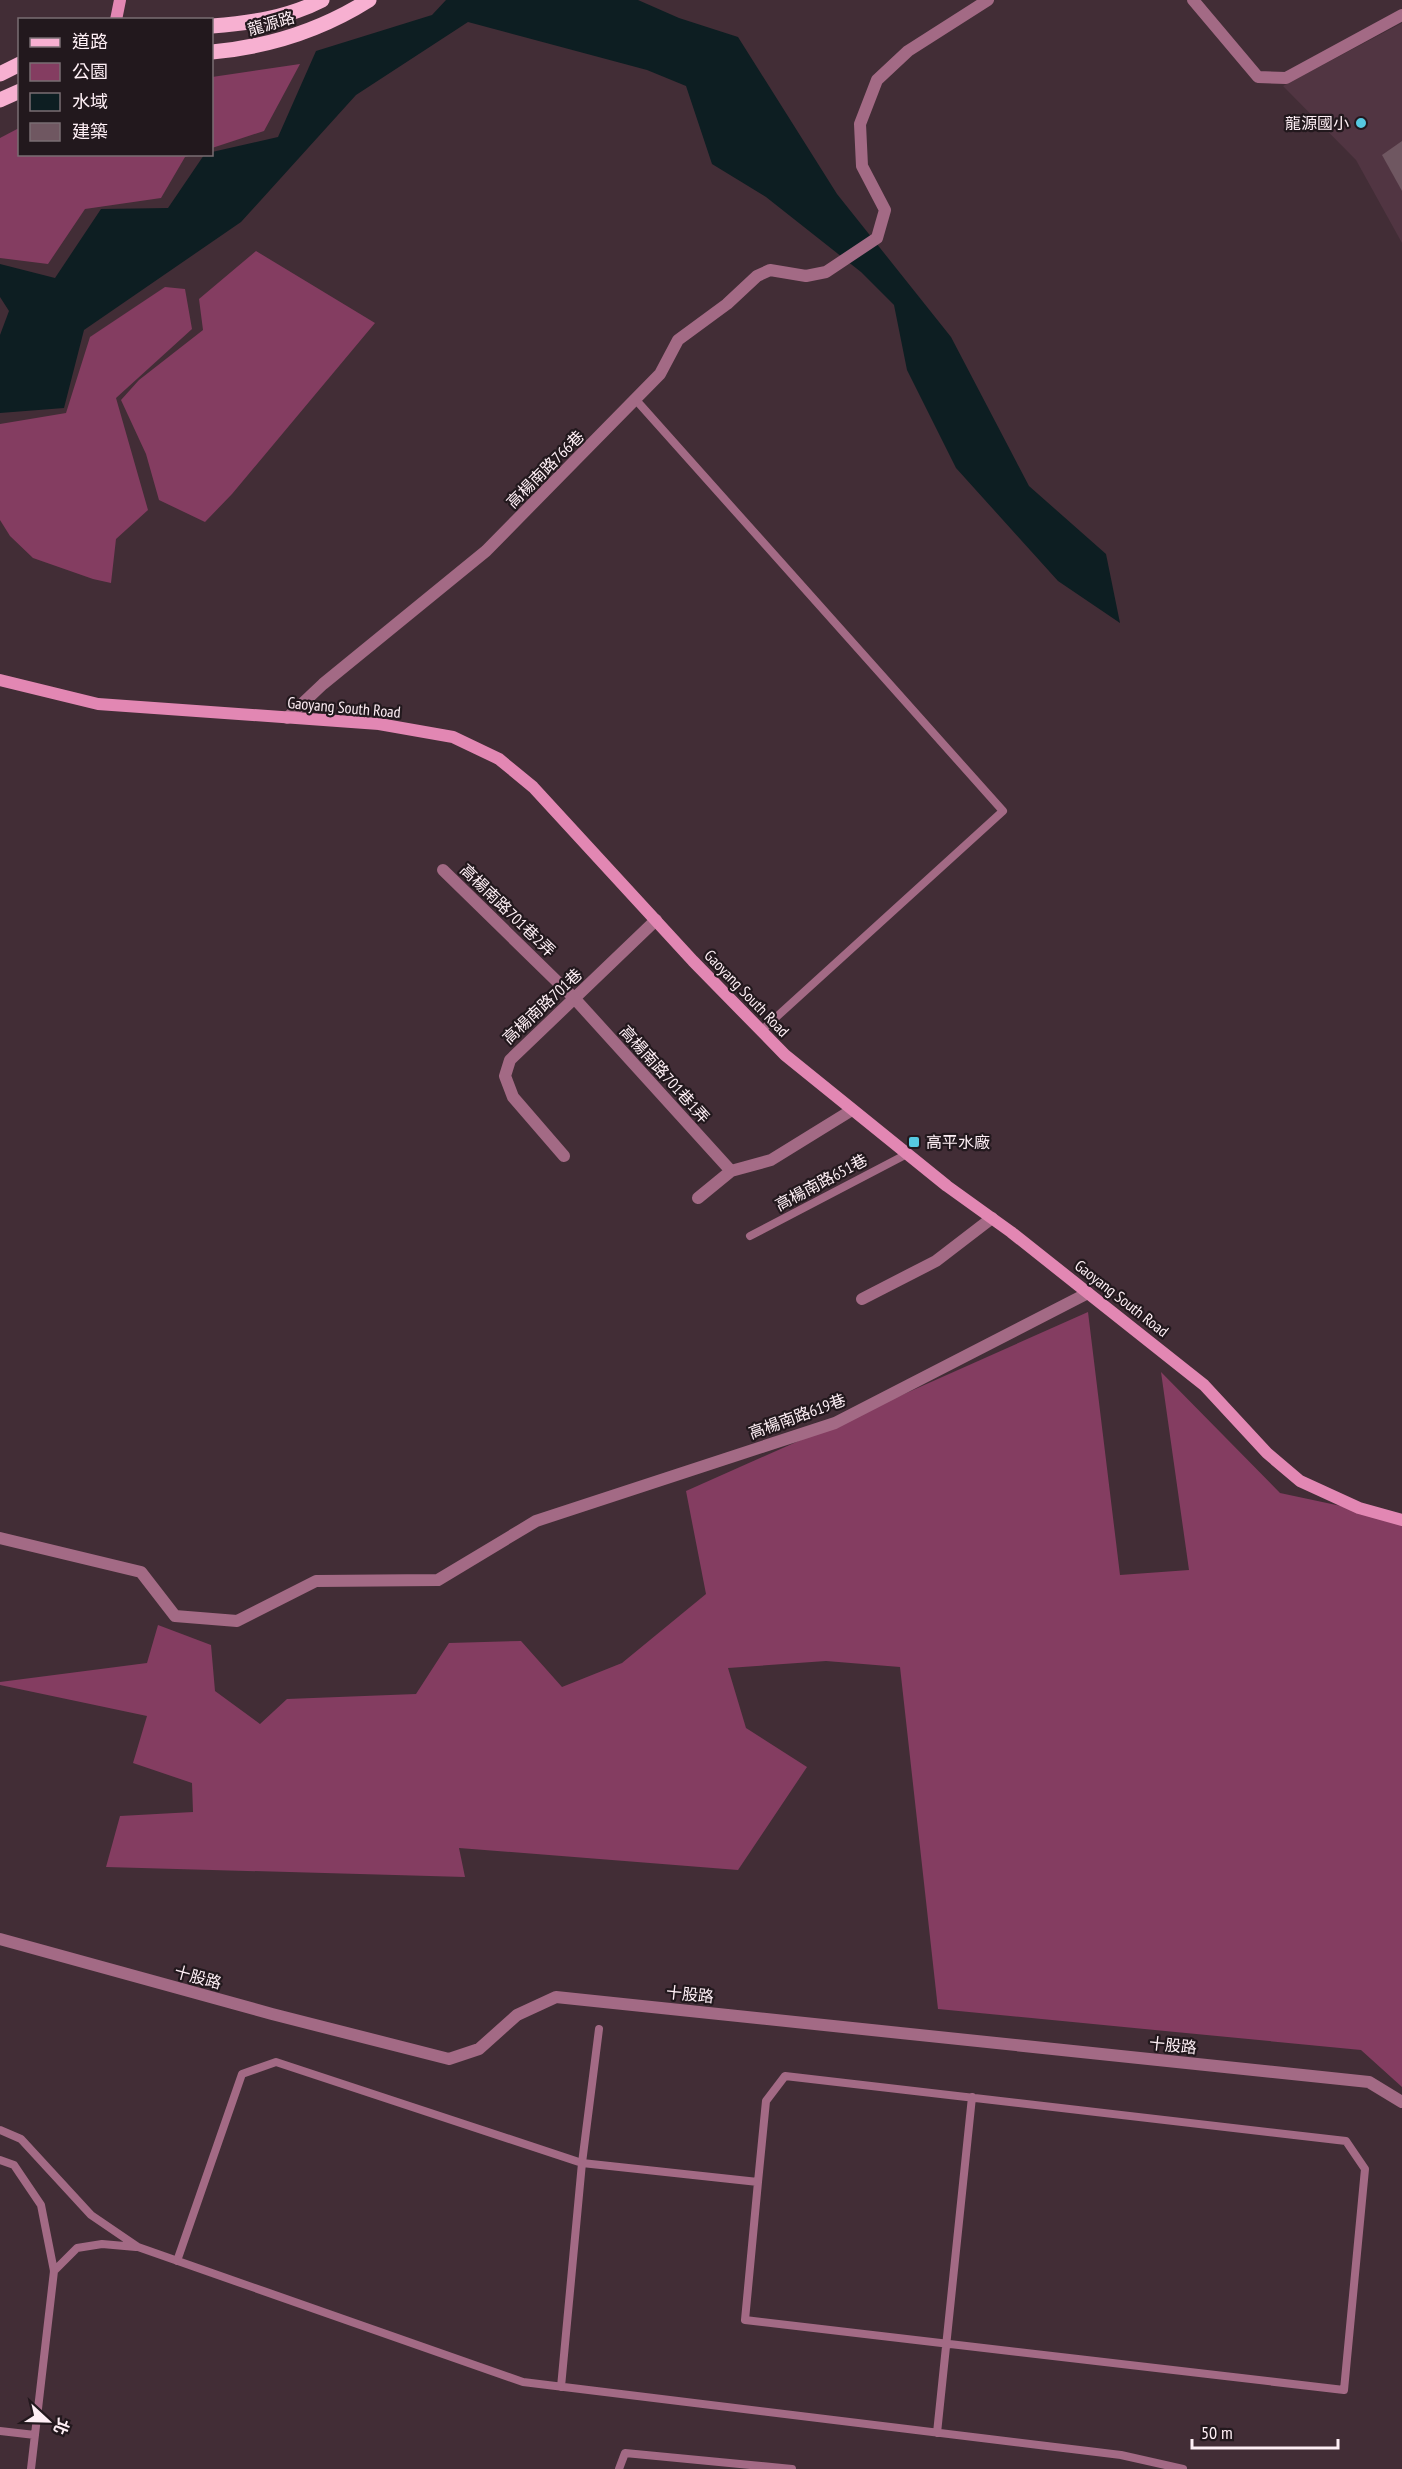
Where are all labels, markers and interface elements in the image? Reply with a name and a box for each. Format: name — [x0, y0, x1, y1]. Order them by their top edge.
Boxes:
street label: 龍源路 — [245, 7, 297, 39]
legend — [18, 18, 213, 156]
text: 道路 — [72, 30, 108, 53]
text: 公園 — [72, 60, 108, 83]
text: 水域 — [72, 90, 108, 113]
place label: 龍源國小 — [1285, 113, 1349, 133]
marker: 龍源國小 — [1354, 116, 1368, 130]
text: 建築 — [72, 120, 108, 143]
street label: 高楊南路766巷 — [502, 426, 588, 512]
street label: Gaoyang South Road — [287, 692, 402, 722]
street label: 高楊南路701巷2弄 — [456, 859, 560, 961]
street label: Gaoyang South Road — [700, 945, 794, 1041]
street label: 高楊南路701巷 — [498, 964, 586, 1048]
street label: 高楊南路701巷1弄 — [616, 1021, 714, 1127]
place label: 高平水廠 — [926, 1132, 990, 1152]
marker: 高平水廠 — [907, 1135, 921, 1149]
street label: 高楊南路651巷 — [771, 1149, 871, 1215]
street label: Gaoyang South Road — [1071, 1255, 1173, 1341]
street label: 高楊南路619巷 — [746, 1389, 848, 1443]
street label: 十股路 — [172, 1961, 224, 1993]
street label: 十股路 — [665, 1982, 715, 2006]
street label: 十股路 — [1148, 2033, 1198, 2057]
north arrow — [18, 2391, 78, 2451]
scale bar — [1192, 2412, 1338, 2450]
text: 北 — [50, 2415, 74, 2438]
text: 50 m — [1201, 2421, 1233, 2444]

